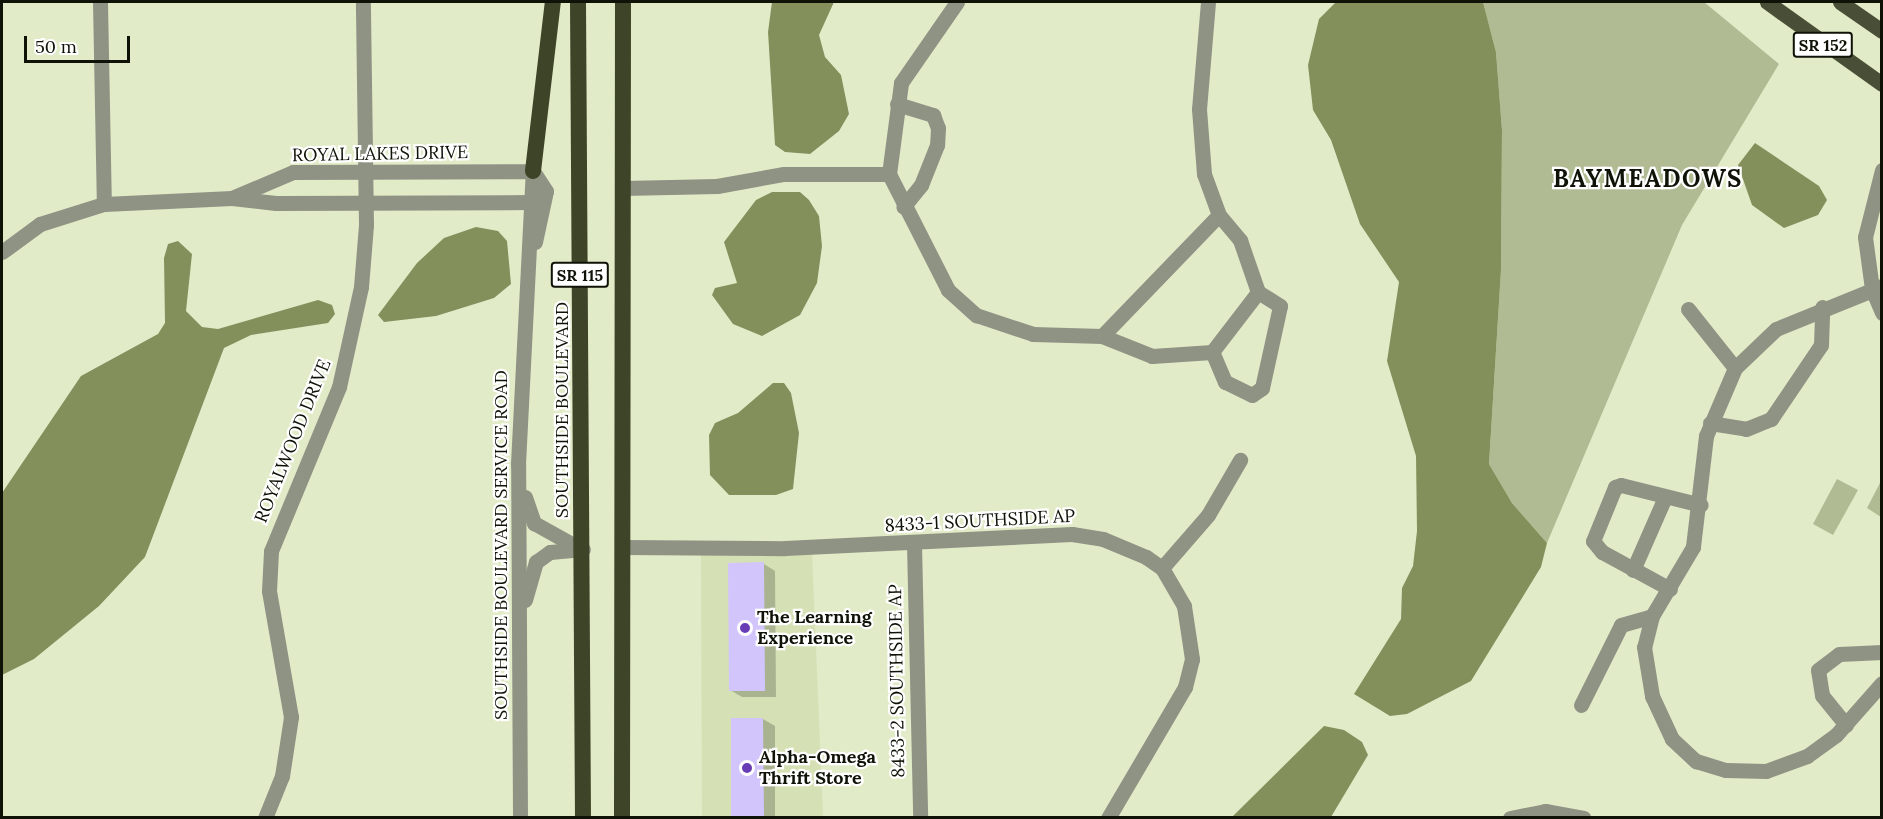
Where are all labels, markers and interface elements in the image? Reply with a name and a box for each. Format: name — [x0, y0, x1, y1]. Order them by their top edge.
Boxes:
scale bar — [27, 24, 134, 62]
road number: SR 152 — [1792, 32, 1854, 58]
text: 50 m — [35, 35, 77, 58]
street label: ROYAL LAKES DRIVE — [292, 142, 468, 166]
district label: BAYMEADOWS — [1553, 165, 1743, 193]
road number: SR 115 — [550, 262, 610, 288]
street label: SOUTHSIDE BOULEVARD — [551, 302, 573, 518]
street label: ROYALWOOD DRIVE — [250, 356, 336, 526]
street label: SOUTHSIDE BOULEVARD SERVICE ROAD — [490, 370, 512, 720]
street label: 8433-1 SOUTHSIDE AP — [884, 505, 1076, 537]
street label: 8433-2 SOUTHSIDE AP — [885, 584, 909, 778]
place label: The Learning Experience — [757, 607, 872, 650]
marker: The Learning Experience — [738, 621, 752, 635]
place label: Alpha-Omega Thrift Store — [759, 747, 876, 789]
marker: Alpha-Omega Thrift Store — [740, 761, 754, 775]

